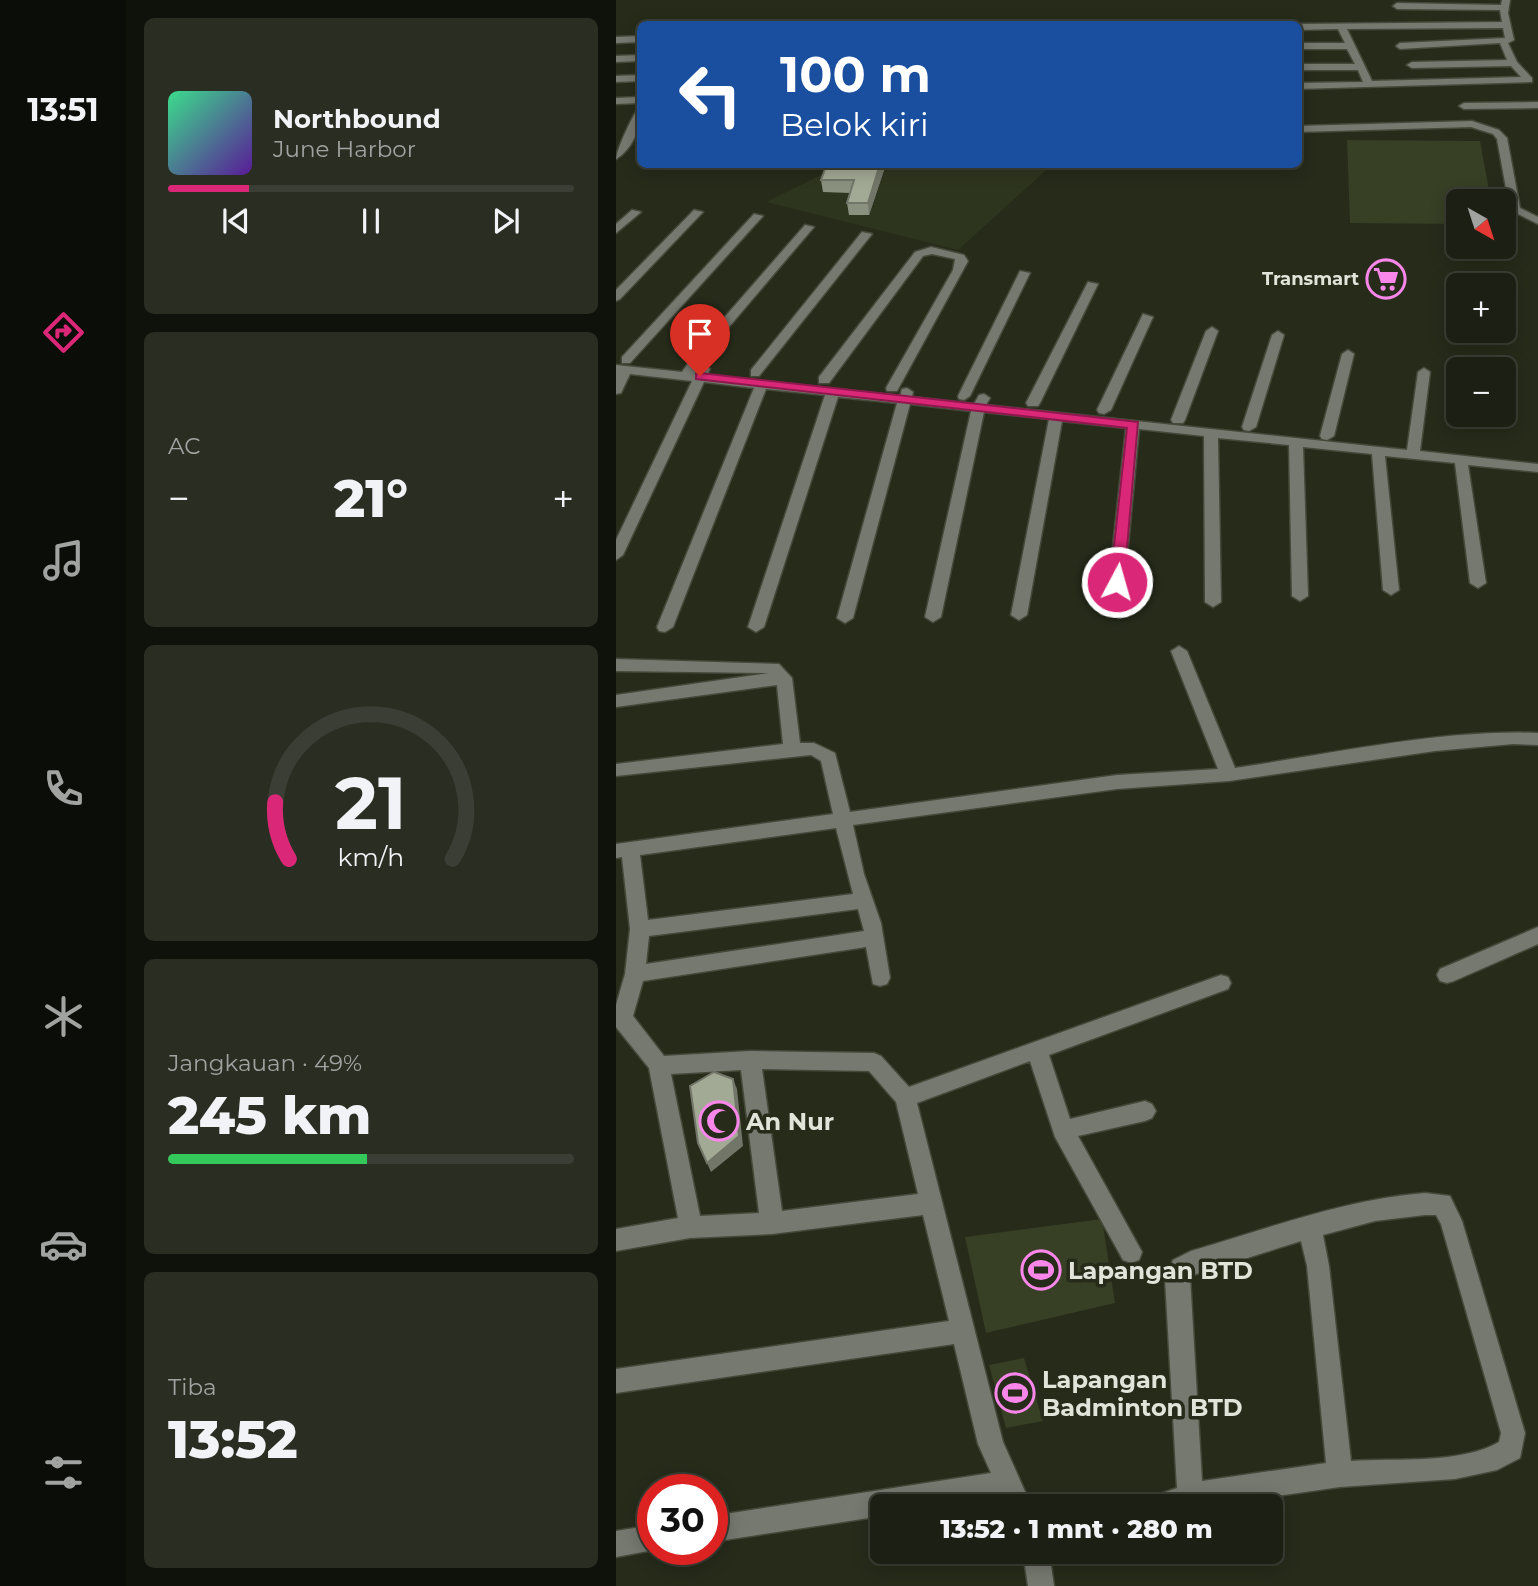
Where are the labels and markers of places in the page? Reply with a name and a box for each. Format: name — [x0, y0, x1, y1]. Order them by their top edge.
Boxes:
supermarket icon: Transmart — [1365, 258, 1407, 300]
place label: Transmart — [1262, 268, 1359, 290]
pin — [670, 304, 730, 376]
mosque icon: An Nur — [698, 1100, 740, 1142]
place label: An Nur — [745, 1107, 834, 1136]
sports icon: Lapangan BTD — [1020, 1249, 1062, 1291]
place label: Lapangan BTD — [1068, 1256, 1253, 1285]
place label: Lapangan Badminton BTD — [1042, 1365, 1243, 1422]
sports icon: Lapangan Badminton BTD — [994, 1372, 1036, 1414]

